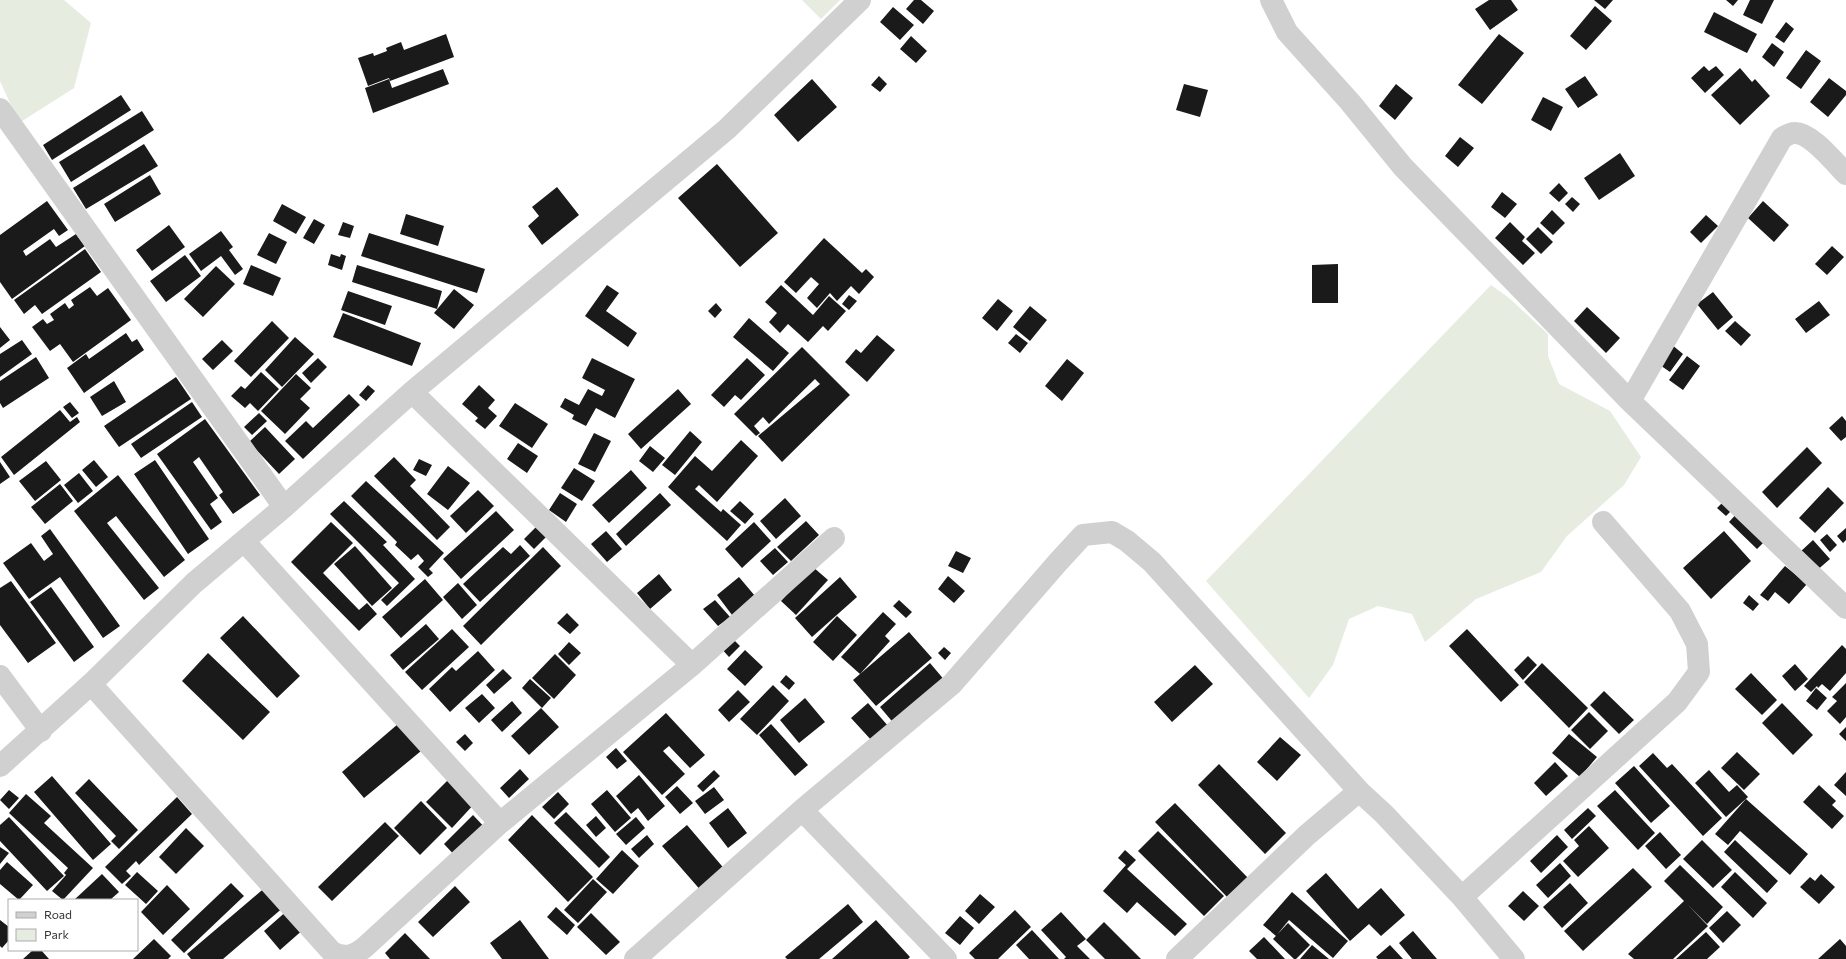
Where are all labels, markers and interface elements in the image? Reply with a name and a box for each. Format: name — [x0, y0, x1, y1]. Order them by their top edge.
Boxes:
legend — [8, 899, 138, 951]
text: Road — [44, 907, 72, 921]
text: Park — [44, 927, 70, 941]

